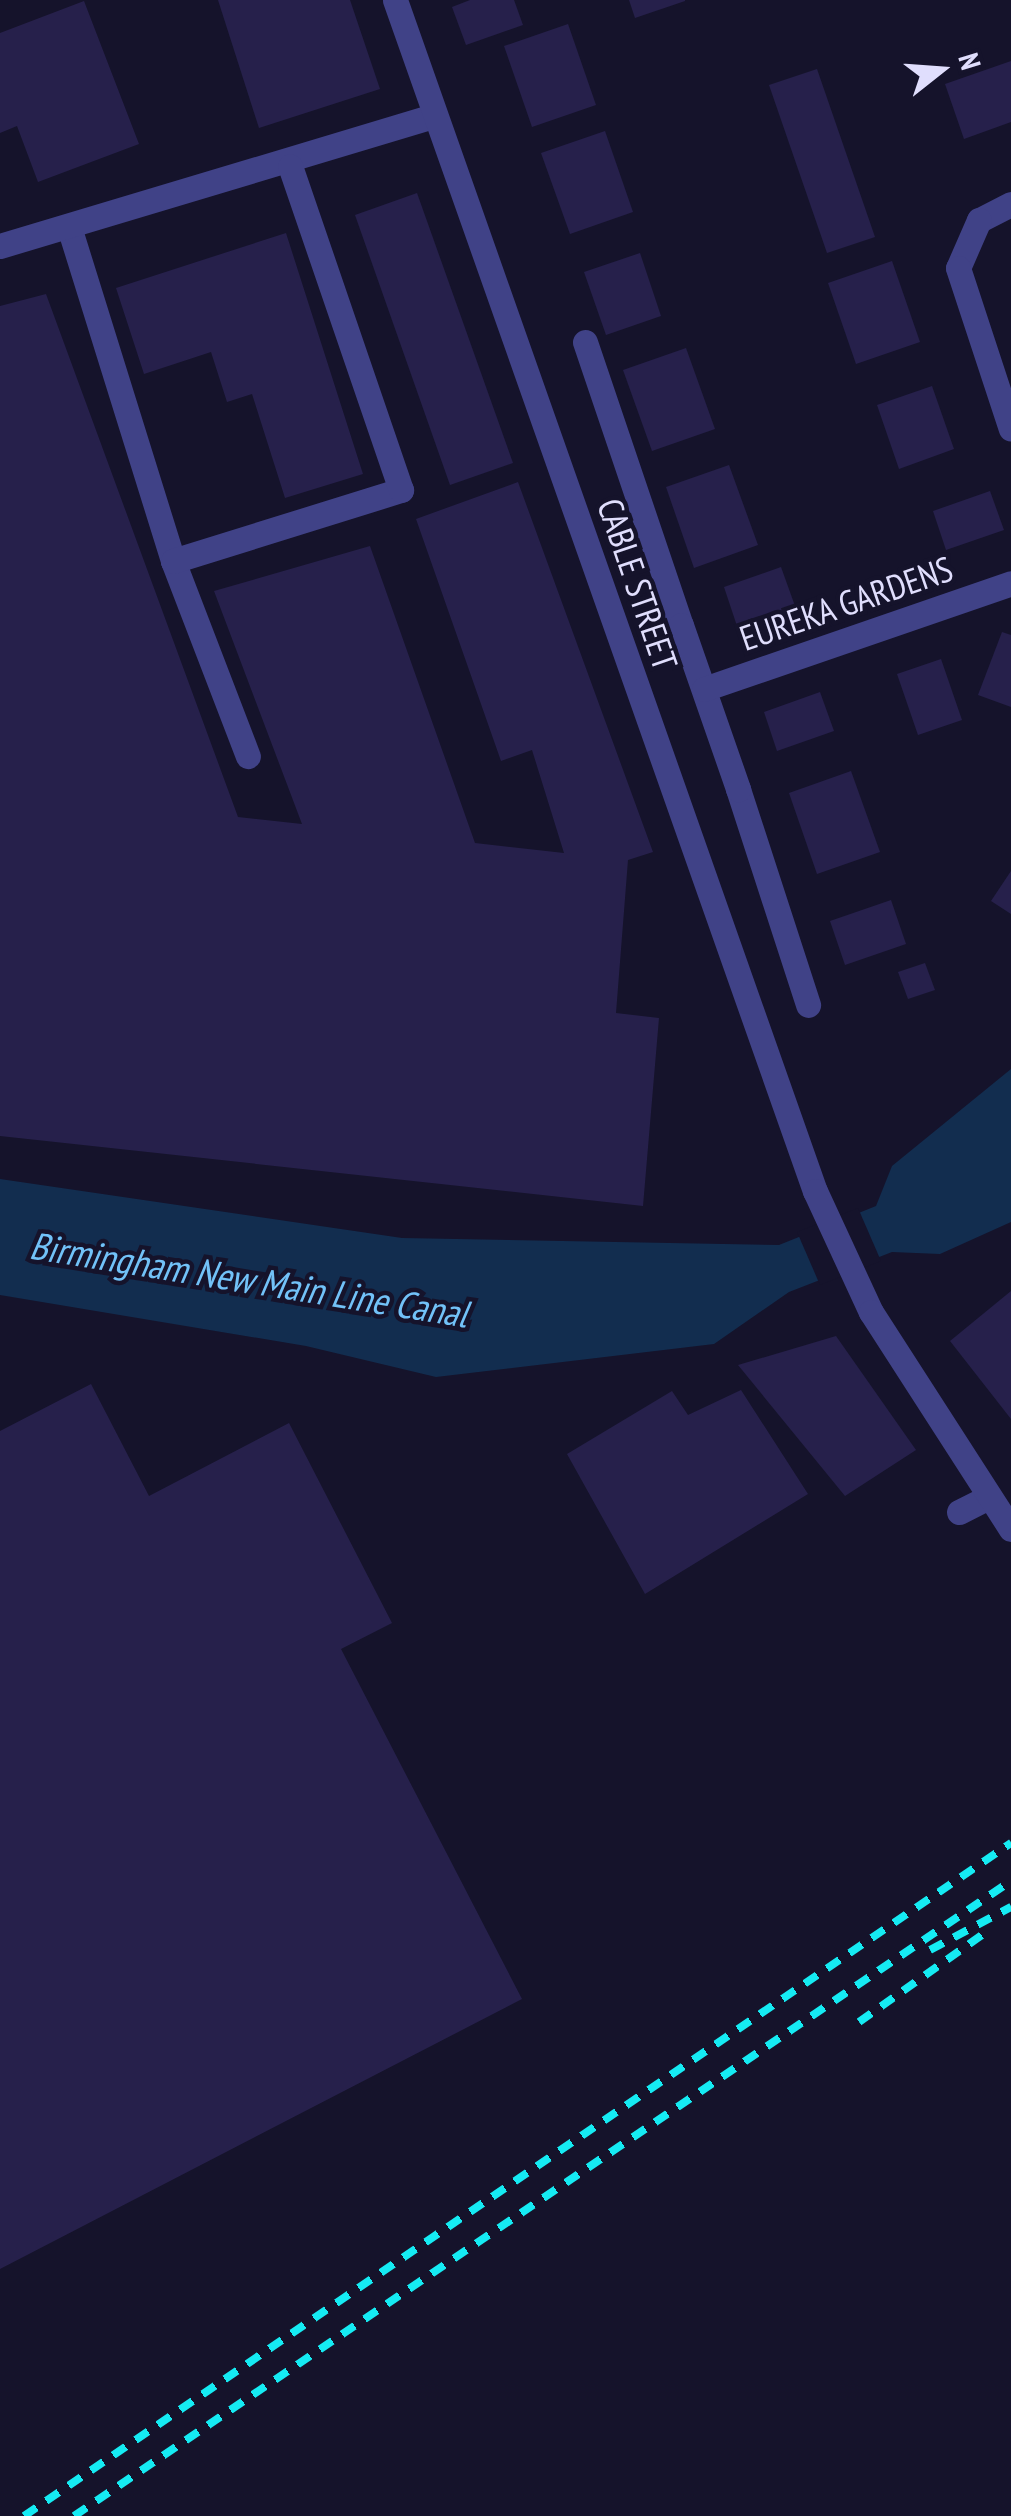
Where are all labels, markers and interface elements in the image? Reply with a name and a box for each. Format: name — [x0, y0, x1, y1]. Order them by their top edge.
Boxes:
north arrow — [891, 20, 991, 120]
text: N — [950, 48, 990, 74]
street label: CABLE STREET — [589, 493, 687, 675]
street label: EUREKA GARDENS — [734, 547, 958, 659]
water label: Birmingham New Main Line Canal — [26, 1222, 472, 1336]

